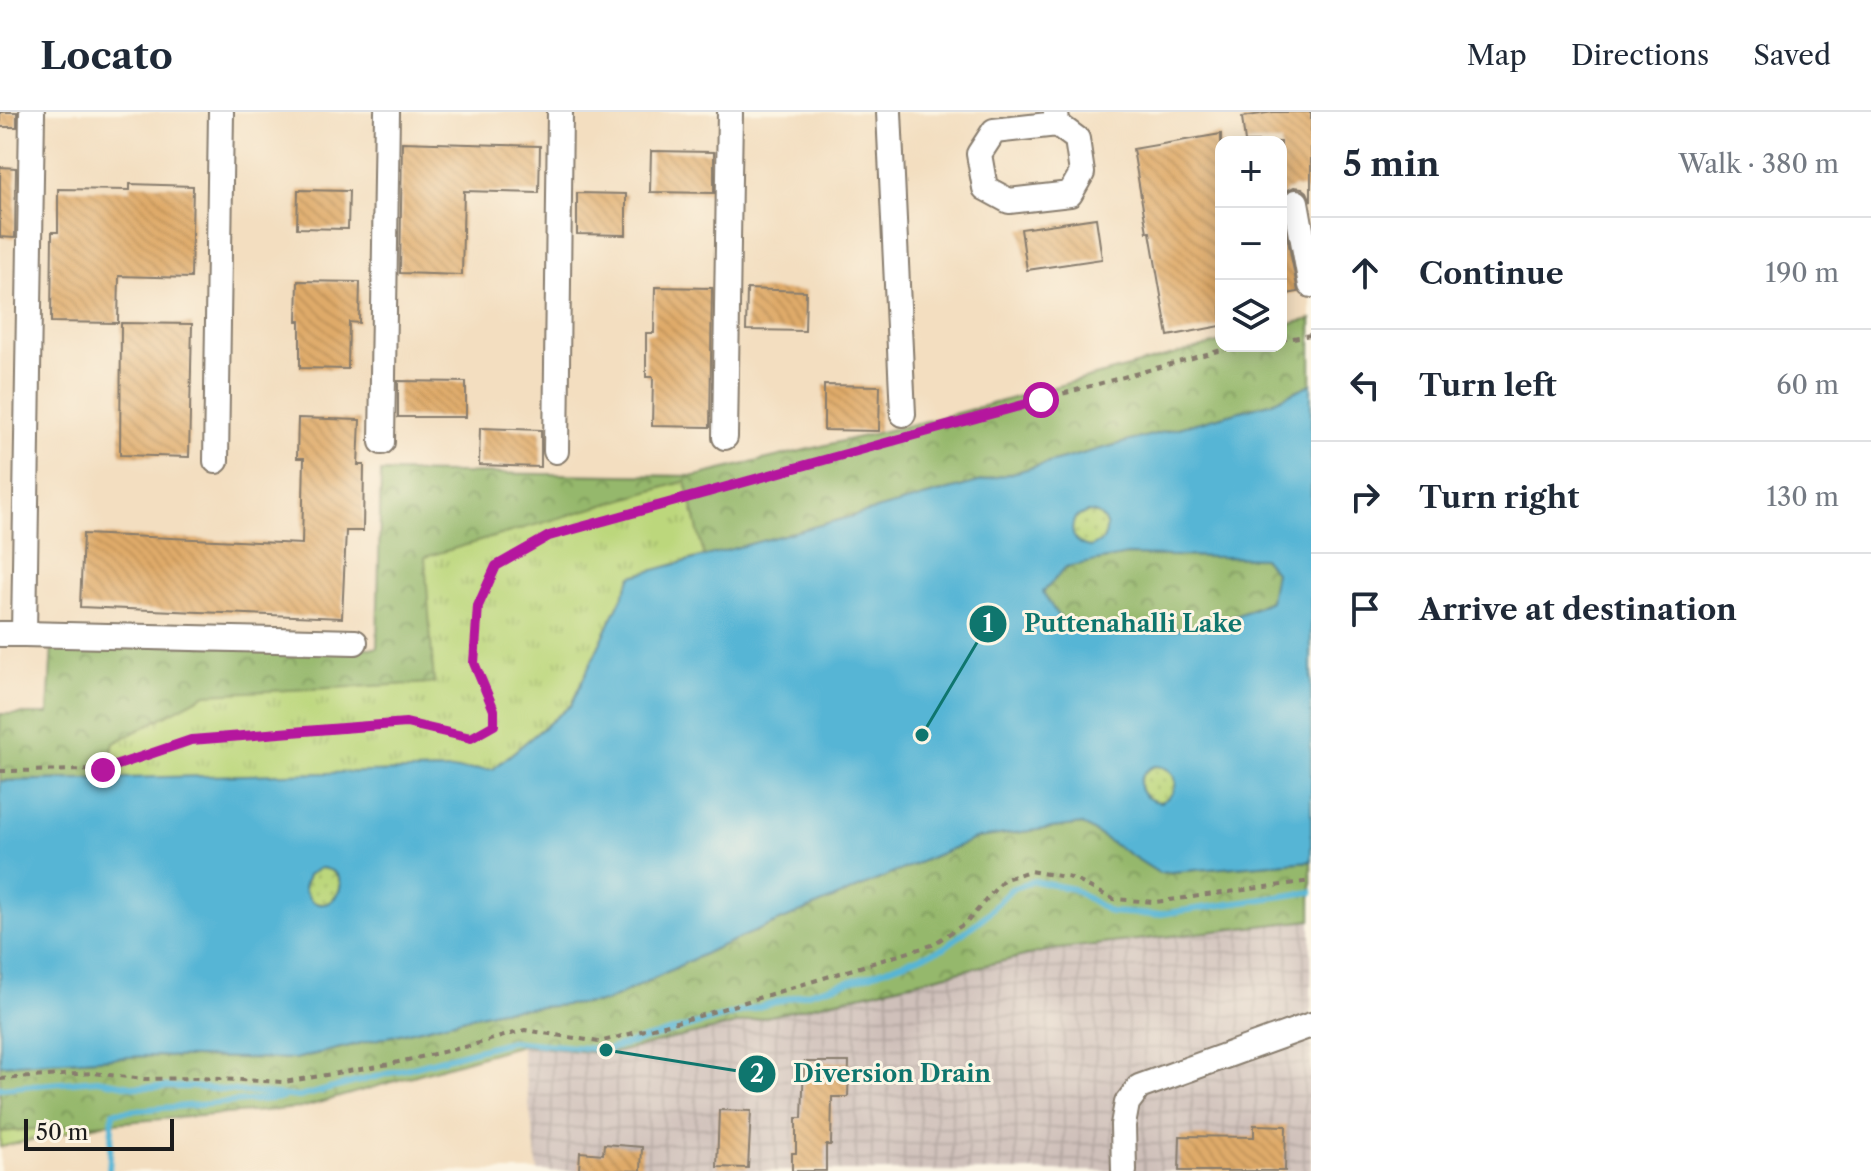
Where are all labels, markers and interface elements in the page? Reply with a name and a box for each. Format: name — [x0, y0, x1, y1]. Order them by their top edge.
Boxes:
text: Locato — [40, 32, 173, 79]
text: Map — [1467, 38, 1527, 72]
text: Directions — [1571, 38, 1709, 72]
text: Saved — [1753, 38, 1831, 72]
map controls — [1215, 136, 1287, 352]
button: + — [1215, 136, 1287, 208]
text: 5 min — [1343, 143, 1440, 185]
text: Walk · 380 m — [1678, 148, 1839, 180]
button: − — [1215, 208, 1287, 280]
icon: ahead — [1343, 251, 1387, 295]
text: Continue — [1419, 255, 1564, 292]
text: 190 m — [1765, 257, 1839, 289]
button: layers — [1215, 280, 1287, 352]
icon: left — [1343, 363, 1387, 407]
text: Turn left — [1419, 367, 1556, 404]
text: 60 m — [1776, 369, 1839, 401]
route start — [1023, 382, 1059, 418]
icon: right — [1343, 475, 1387, 519]
text: Turn right — [1419, 479, 1579, 516]
text: 130 m — [1766, 481, 1839, 513]
icon: arrive — [1343, 587, 1387, 631]
text: Arrive at destination — [1419, 591, 1737, 628]
callout: Puttenahalli Lake — [968, 600, 1258, 648]
text: 1 — [983, 609, 994, 638]
text: Puttenahalli Lake — [1024, 609, 1242, 638]
route end — [85, 752, 121, 788]
callout: Diversion Drain — [737, 1050, 1007, 1098]
text: 2 — [750, 1059, 764, 1088]
text: Diversion Drain — [793, 1059, 992, 1088]
scale bar — [24, 1115, 174, 1151]
text: 50 m — [36, 1119, 88, 1146]

